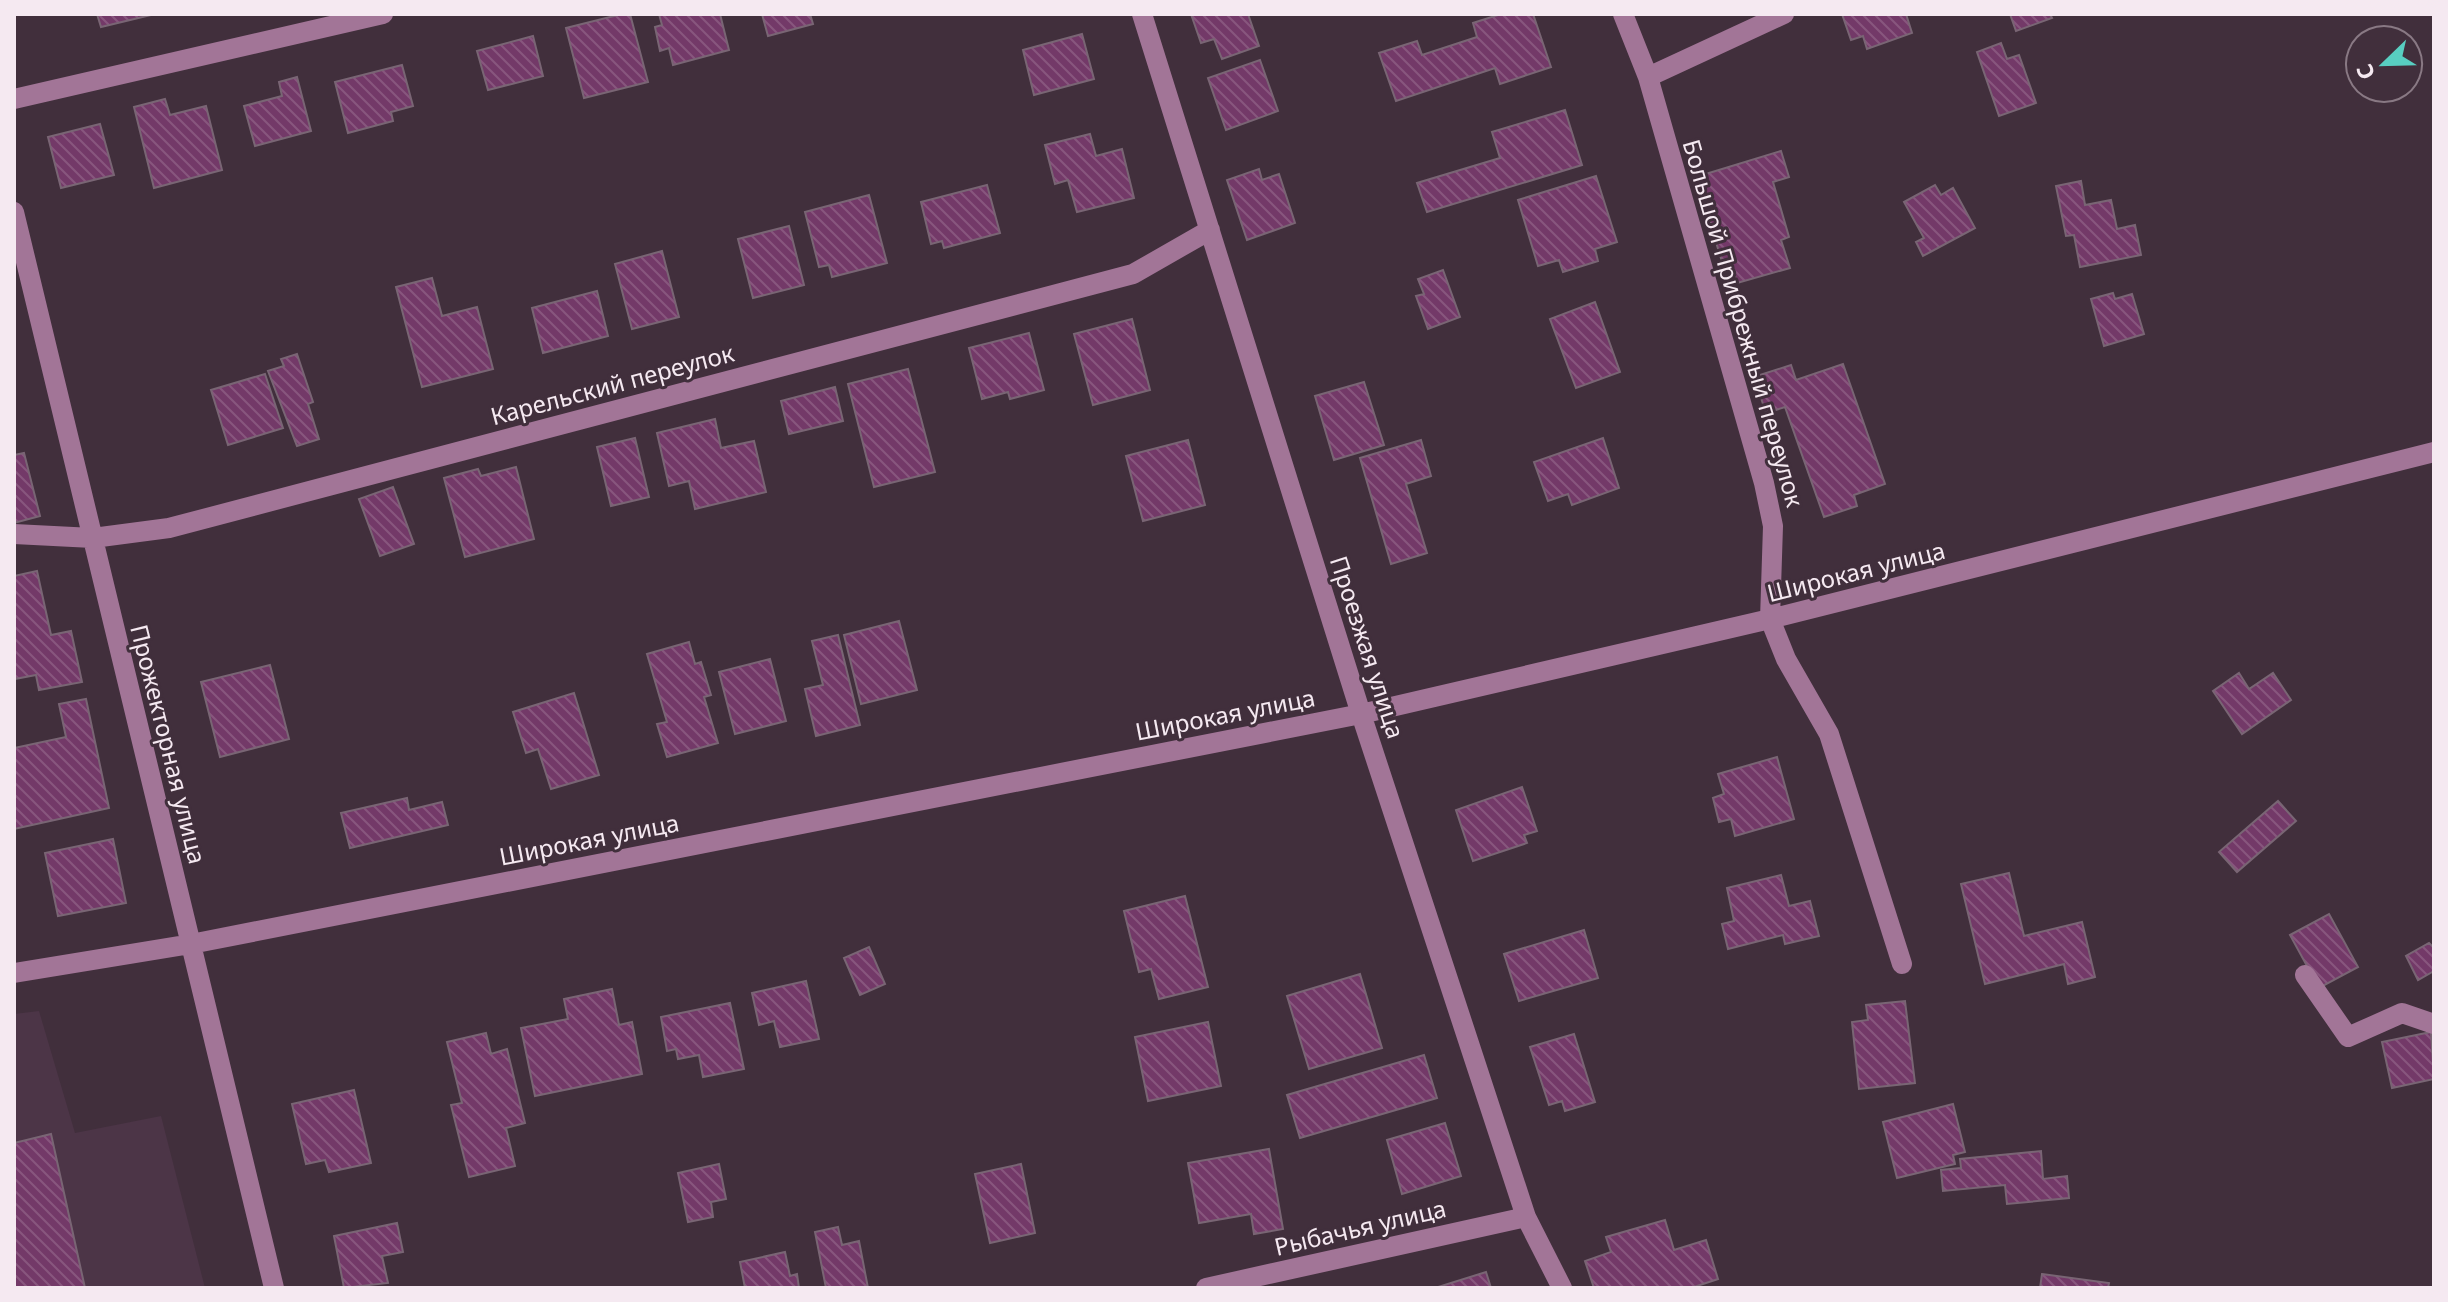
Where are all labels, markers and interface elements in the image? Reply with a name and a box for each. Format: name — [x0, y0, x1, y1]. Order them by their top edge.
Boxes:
north arrow — [2344, 24, 2424, 104]
text: С — [2348, 60, 2381, 85]
street label: Большой Прибрежный переулок — [1676, 135, 1812, 511]
street label: Карельский переулок — [487, 336, 738, 432]
street label: Широкая улица — [1764, 533, 1948, 609]
street label: Проезжая улица — [1323, 551, 1413, 743]
street label: Прожекторная улица — [123, 621, 215, 867]
street label: Широкая улица — [1132, 680, 1318, 748]
street label: Широкая улица — [496, 805, 682, 873]
street label: Рыбачья улица — [1271, 1191, 1449, 1263]

